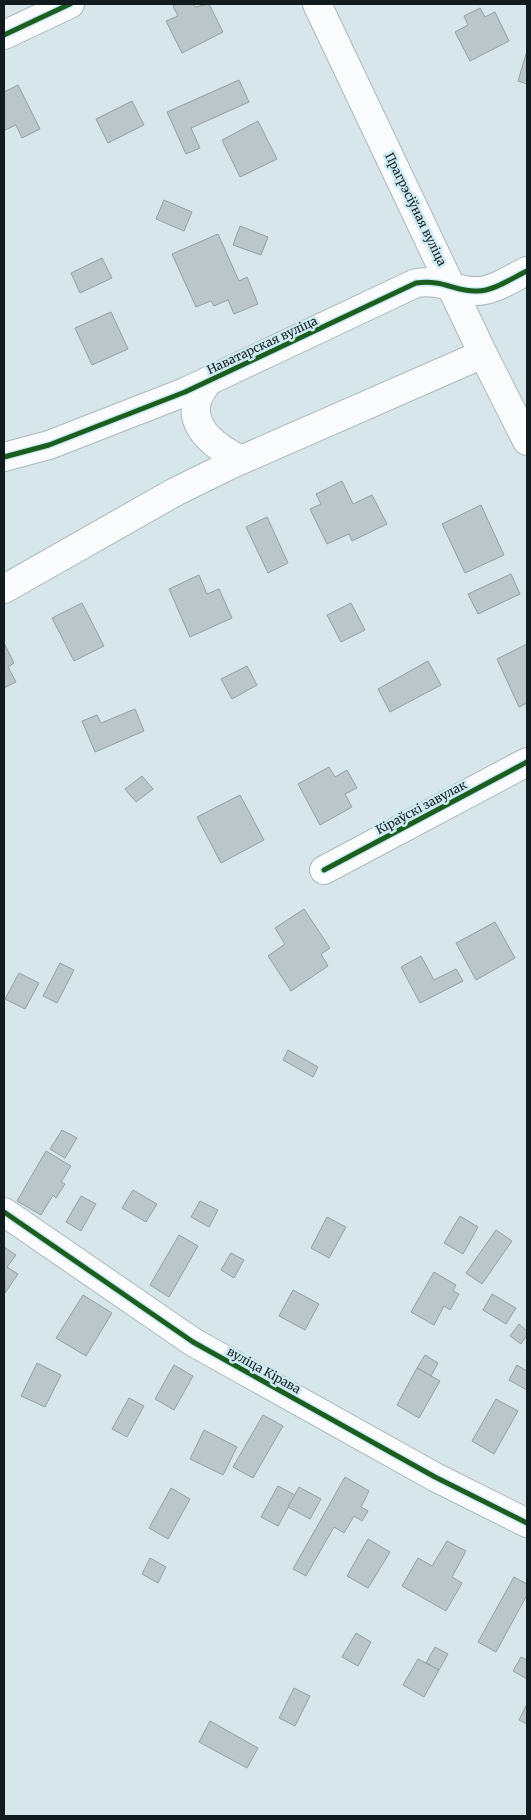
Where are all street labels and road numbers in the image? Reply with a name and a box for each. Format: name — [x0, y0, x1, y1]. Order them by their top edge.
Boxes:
street label: Прагрэсіўная вуліца — [382, 150, 450, 269]
street label: Наватарская вуліца — [204, 313, 320, 377]
street label: Кіраўскі завулак — [373, 777, 469, 837]
street label: вуліца Кірава — [224, 1344, 304, 1397]

